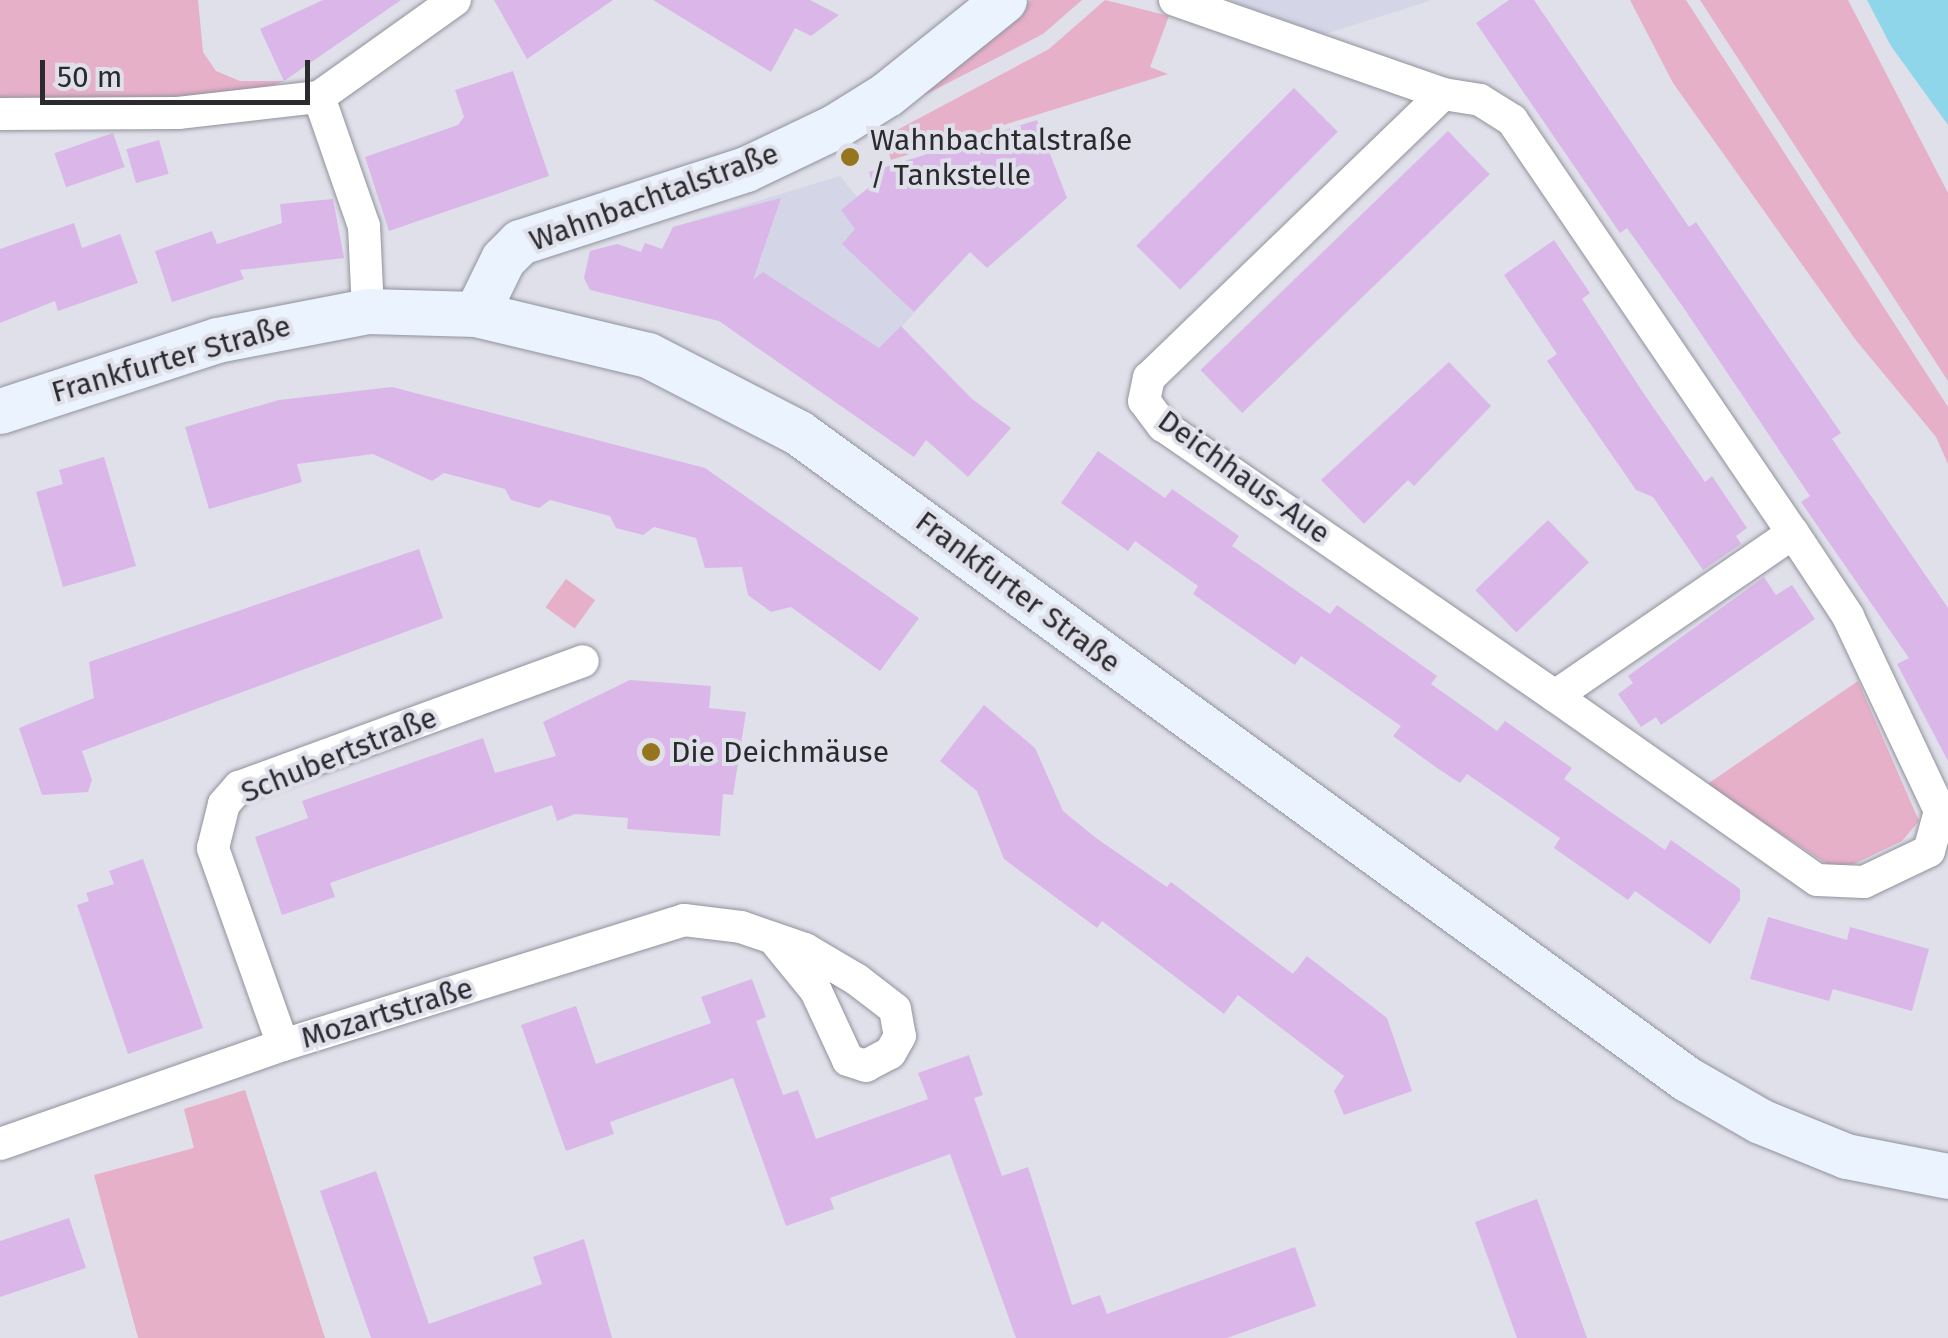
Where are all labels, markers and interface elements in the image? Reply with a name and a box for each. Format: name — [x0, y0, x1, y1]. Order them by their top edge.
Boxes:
scale bar — [45, 40, 315, 102]
text: 50 m — [57, 59, 122, 95]
place label: Wahnbachtalstraße / Tankstelle — [870, 122, 1132, 192]
street label: Wahnbachtalstraße — [525, 135, 783, 259]
marker: Wahnbachtalstraße / Tankstelle — [839, 146, 861, 168]
street label: Frankfurter Straße — [47, 308, 295, 410]
street label: Deichhaus-Aue — [1151, 403, 1337, 551]
street label: Frankfurter Straße — [909, 503, 1127, 681]
street label: Schubertstraße — [236, 699, 442, 811]
place label: Die Deichmäuse — [671, 734, 889, 770]
marker: Die Deichmäuse — [640, 741, 662, 763]
street label: Mozartstraße — [297, 970, 477, 1056]

